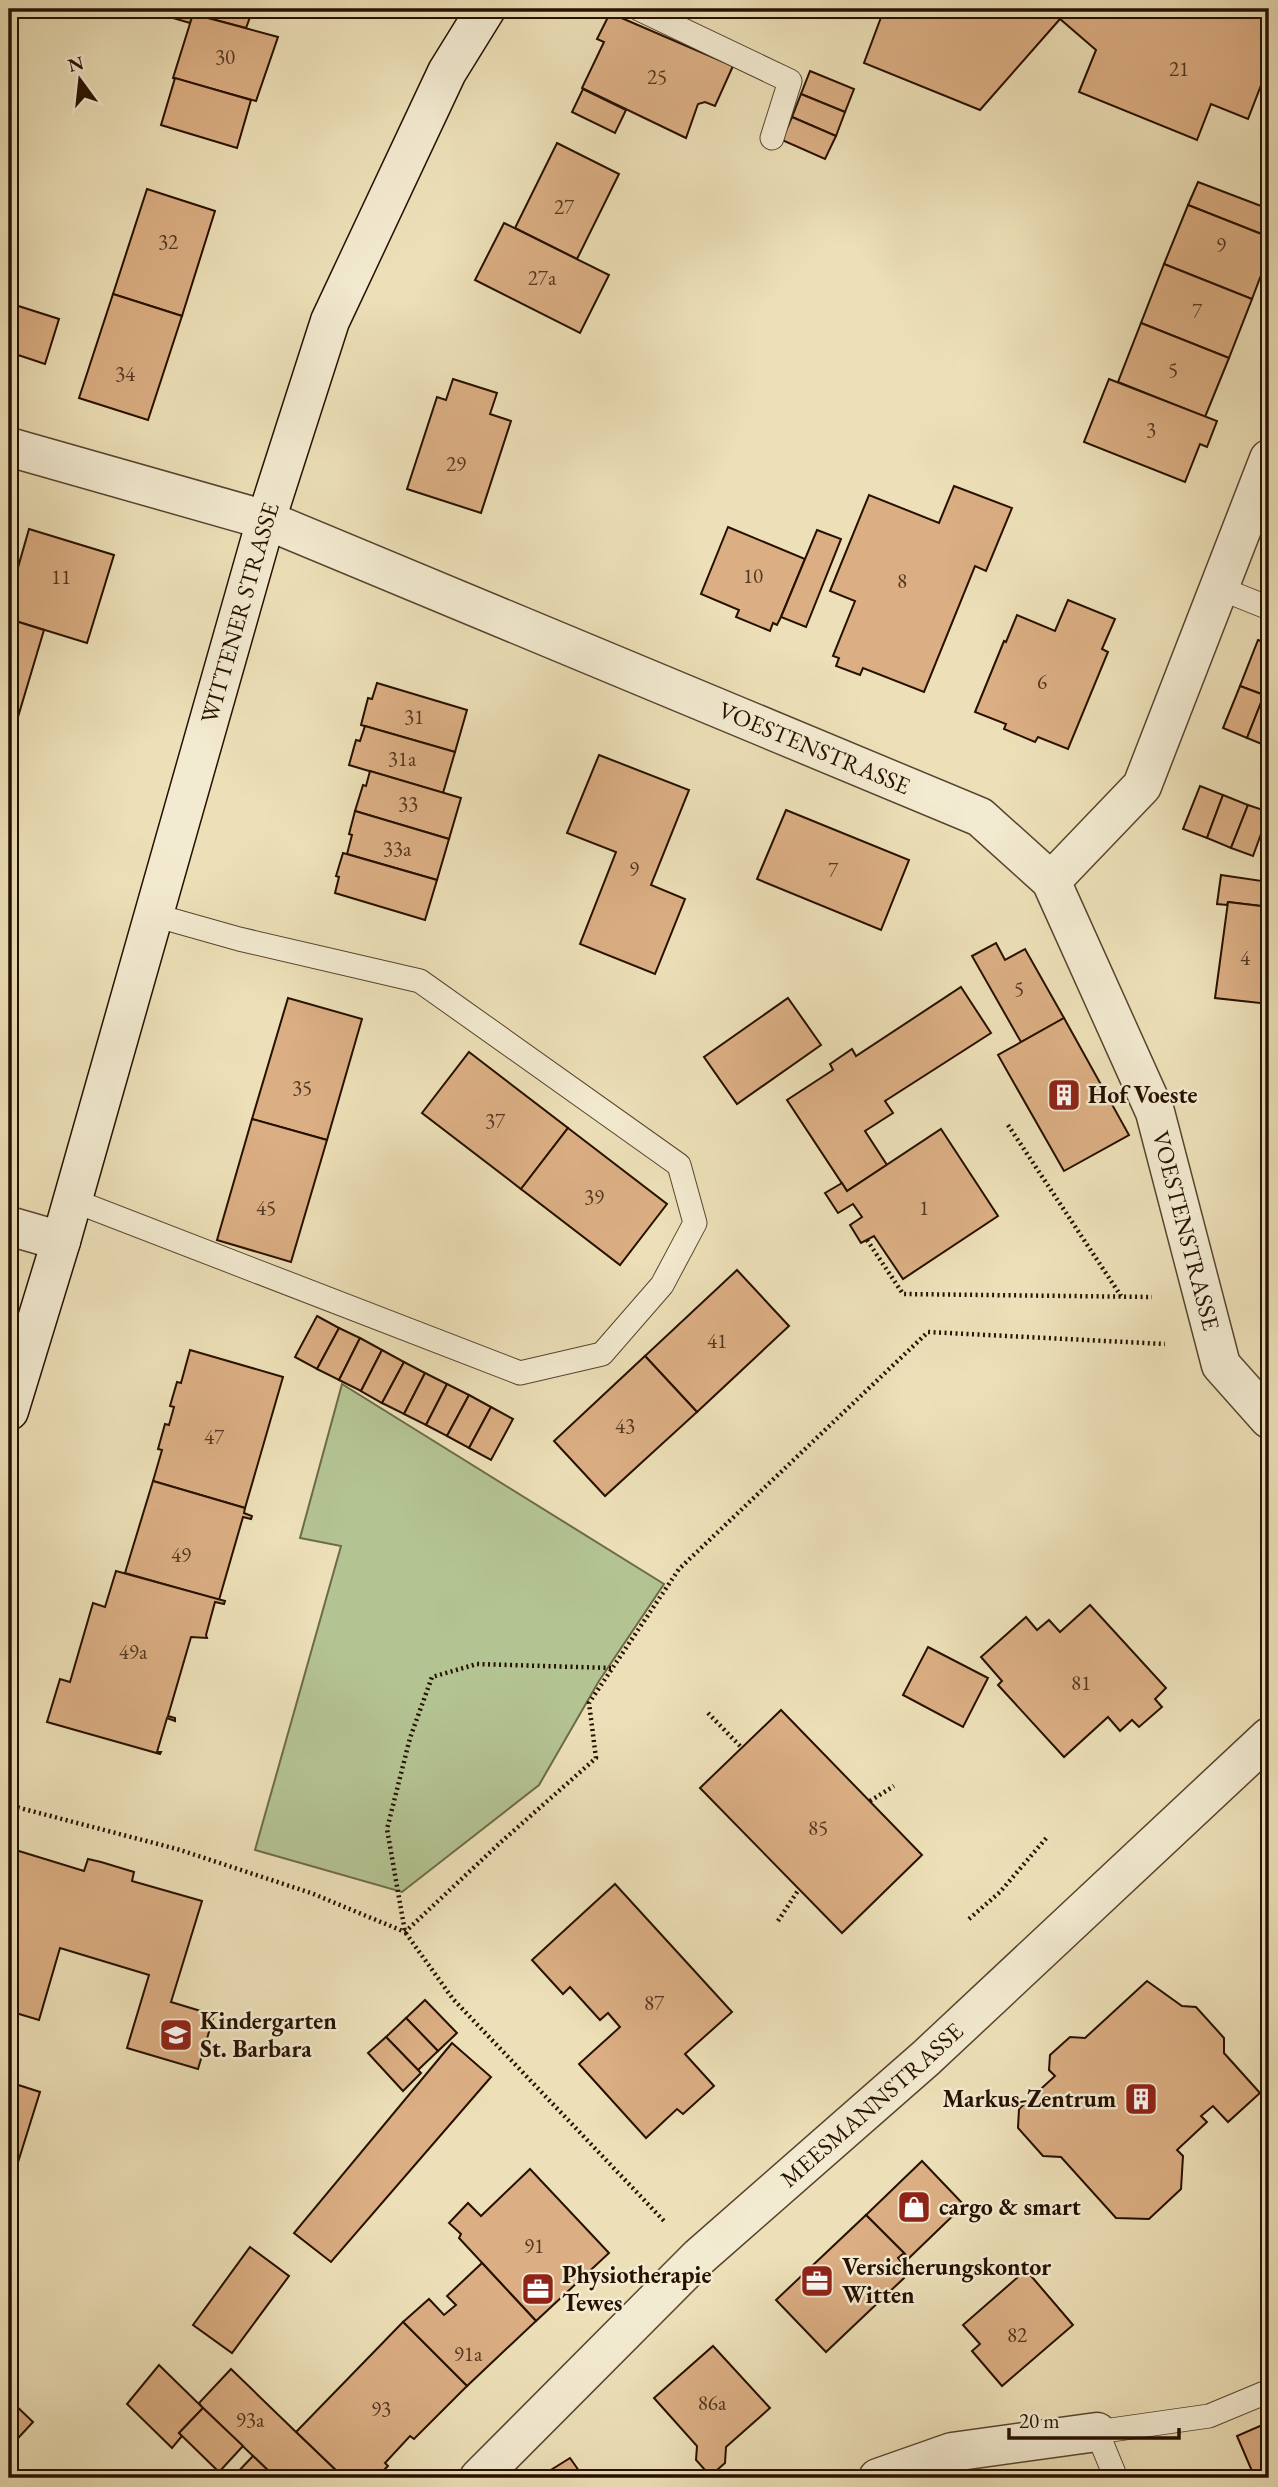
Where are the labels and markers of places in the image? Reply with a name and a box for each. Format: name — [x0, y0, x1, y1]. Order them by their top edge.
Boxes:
building icon: Hof Voeste — [1045, 1076, 1083, 1114]
place label: Hof Voeste — [1088, 1079, 1198, 1110]
place label: Kindergarten St. Barbara — [200, 2005, 337, 2064]
school or university icon: Kindergarten St. Barbara — [157, 2016, 195, 2054]
building icon: Markus-Zentrum — [1122, 2080, 1160, 2118]
place label: Markus-Zentrum — [942, 2083, 1116, 2114]
shop icon: cargo & smart — [895, 2188, 933, 2226]
place label: cargo & smart — [939, 2191, 1081, 2223]
place label: Versicherungskontor Witten — [842, 2251, 1051, 2310]
place label: Physiotherapie Tewes — [562, 2259, 711, 2318]
office icon: Versicherungskontor Witten — [798, 2262, 836, 2300]
office icon: Physiotherapie Tewes — [519, 2270, 557, 2308]

